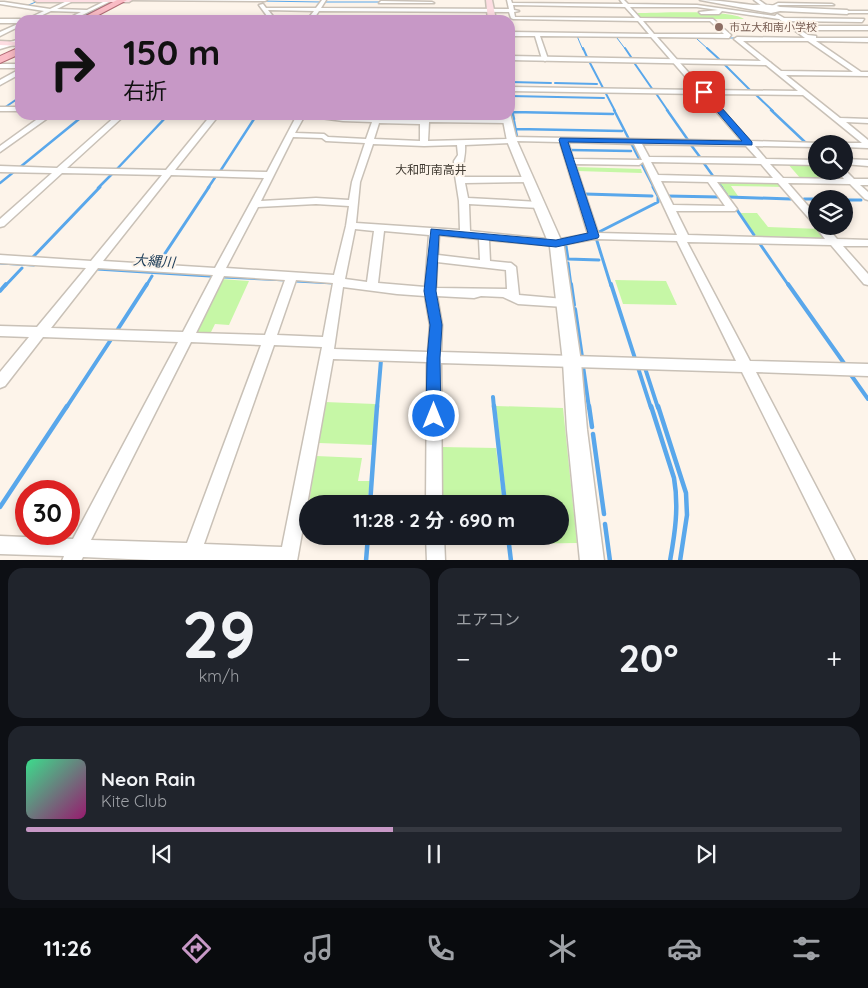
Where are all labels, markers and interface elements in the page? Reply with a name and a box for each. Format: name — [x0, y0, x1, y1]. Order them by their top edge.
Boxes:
place label: 市立大和南小学校 — [729, 20, 817, 34]
marker: 市立大和南小学校 — [713, 21, 725, 33]
text: 150 m — [123, 30, 220, 74]
icon: right — [40, 35, 105, 100]
pin — [683, 71, 725, 113]
text: 右折 — [123, 77, 167, 105]
icon: arrive — [690, 78, 718, 106]
map controls — [808, 135, 853, 235]
button: search — [808, 135, 853, 180]
district label: 大和町南高井 — [395, 162, 467, 177]
button: layers — [808, 190, 853, 235]
water label: 大縄川 — [132, 251, 178, 272]
position arrow — [407, 389, 459, 441]
speed limit sign: 30 — [15, 480, 80, 545]
text: 11:28 · 2 分 · 690 m — [353, 508, 515, 532]
text: 29 — [182, 593, 256, 674]
text: エアコン — [456, 609, 520, 629]
text: 20° — [618, 634, 678, 682]
text: − — [456, 641, 471, 676]
text: + — [826, 641, 842, 676]
text: km/h — [199, 666, 239, 686]
text: Neon Rain — [101, 767, 196, 791]
text: Kite Club — [101, 791, 167, 811]
icon: previous — [148, 840, 176, 868]
icon: pause — [420, 840, 448, 868]
icon: next — [692, 840, 720, 868]
icon: directions — [179, 931, 214, 966]
icon: music — [301, 931, 336, 966]
icon: phone — [423, 931, 458, 966]
icon: climate — [545, 931, 580, 966]
icon: car — [667, 931, 702, 966]
icon: filters — [789, 931, 824, 966]
text: 11:26 — [44, 934, 91, 962]

